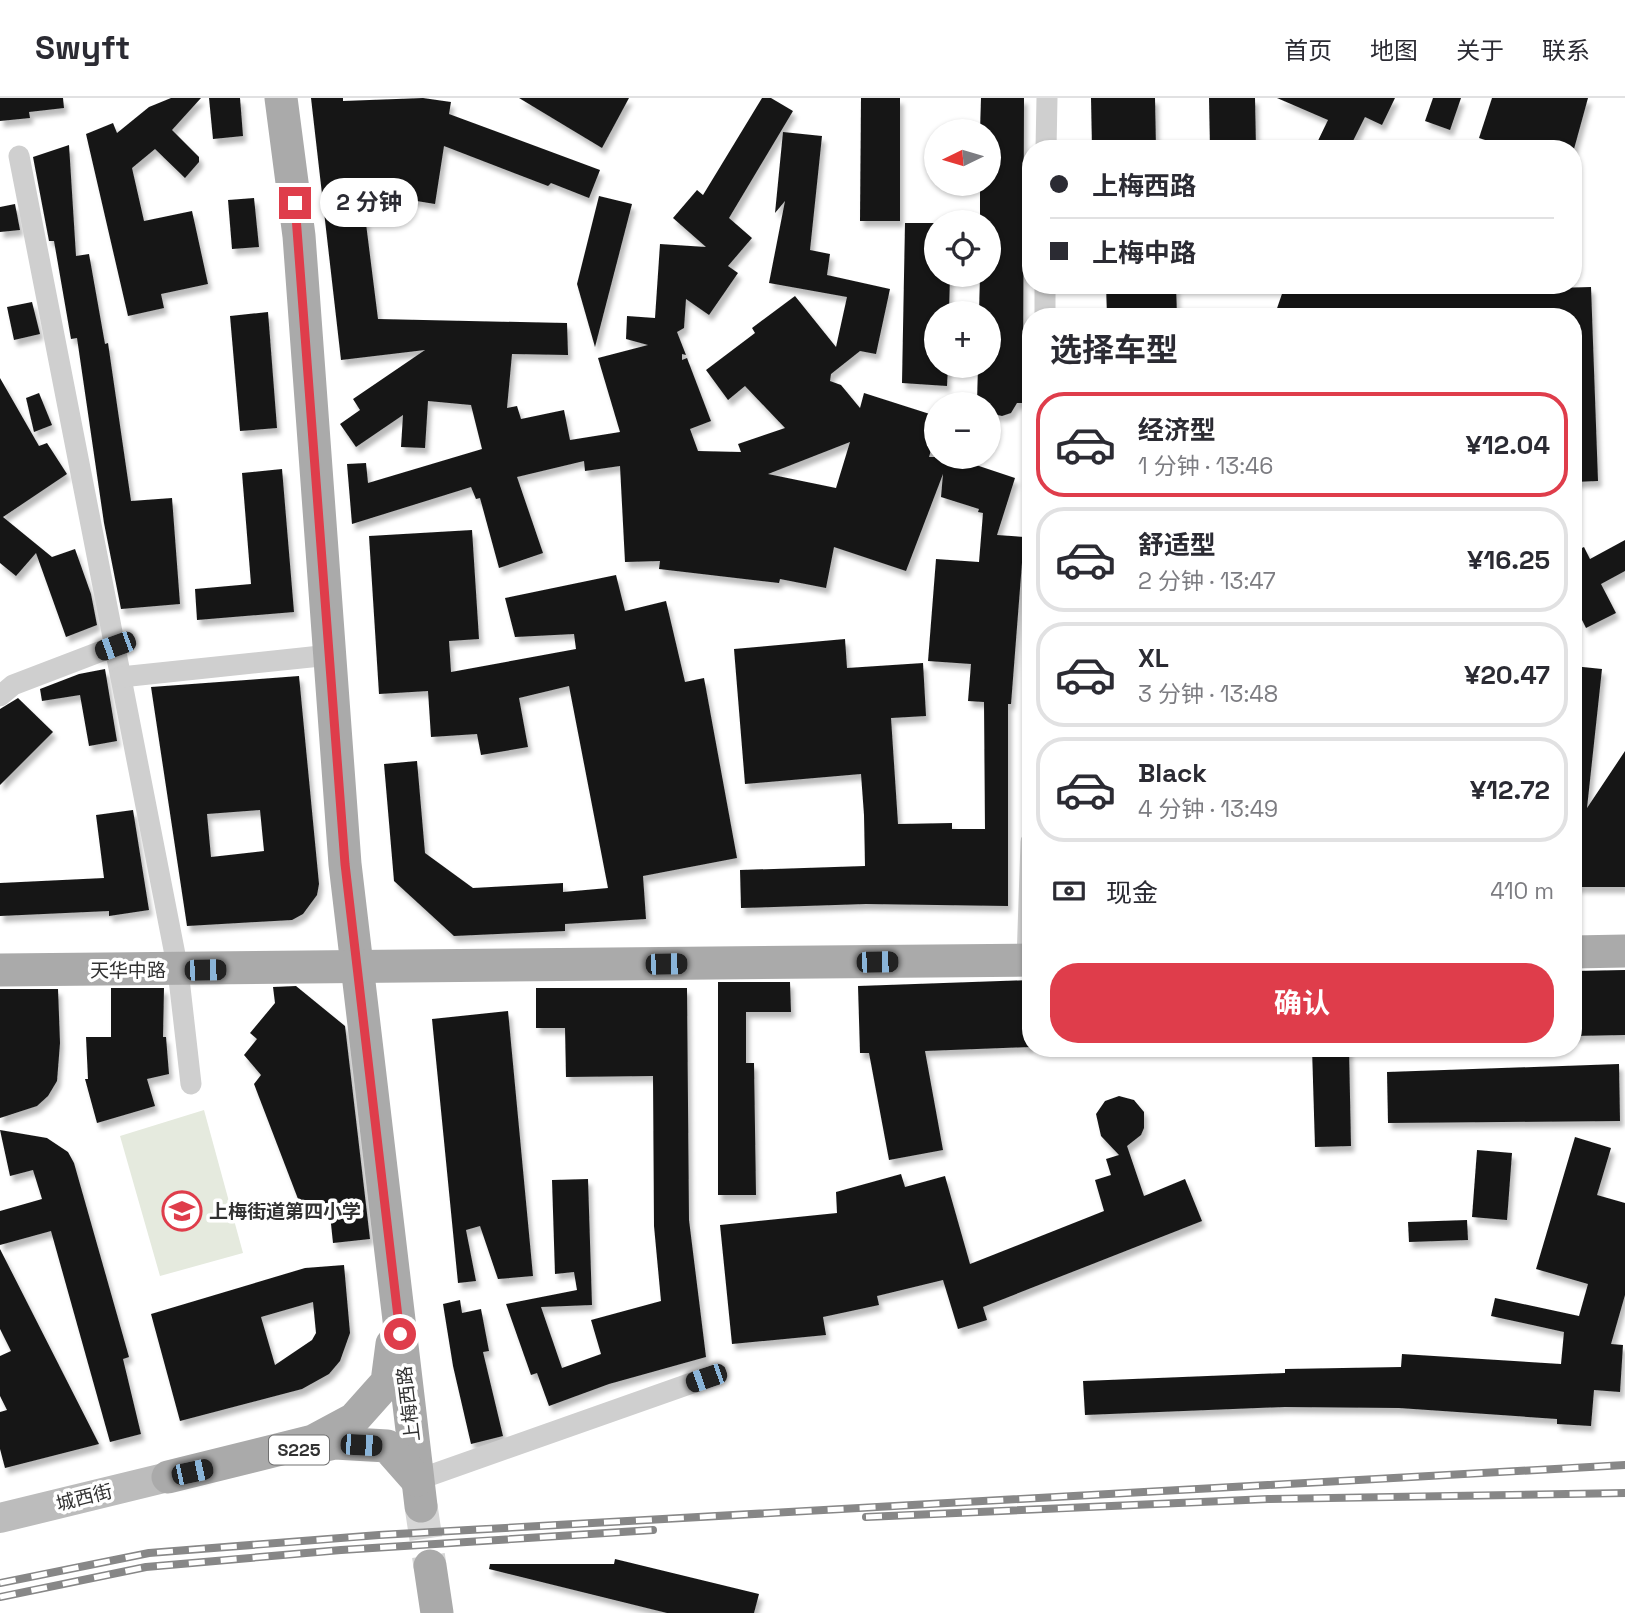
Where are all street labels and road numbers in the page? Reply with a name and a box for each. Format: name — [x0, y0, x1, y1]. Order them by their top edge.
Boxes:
street label: 天华中路 — [90, 958, 166, 983]
street label: 上梅西路 — [391, 1365, 426, 1443]
road number: S225 — [269, 1436, 329, 1464]
street label: 城西街 — [53, 1478, 115, 1517]

